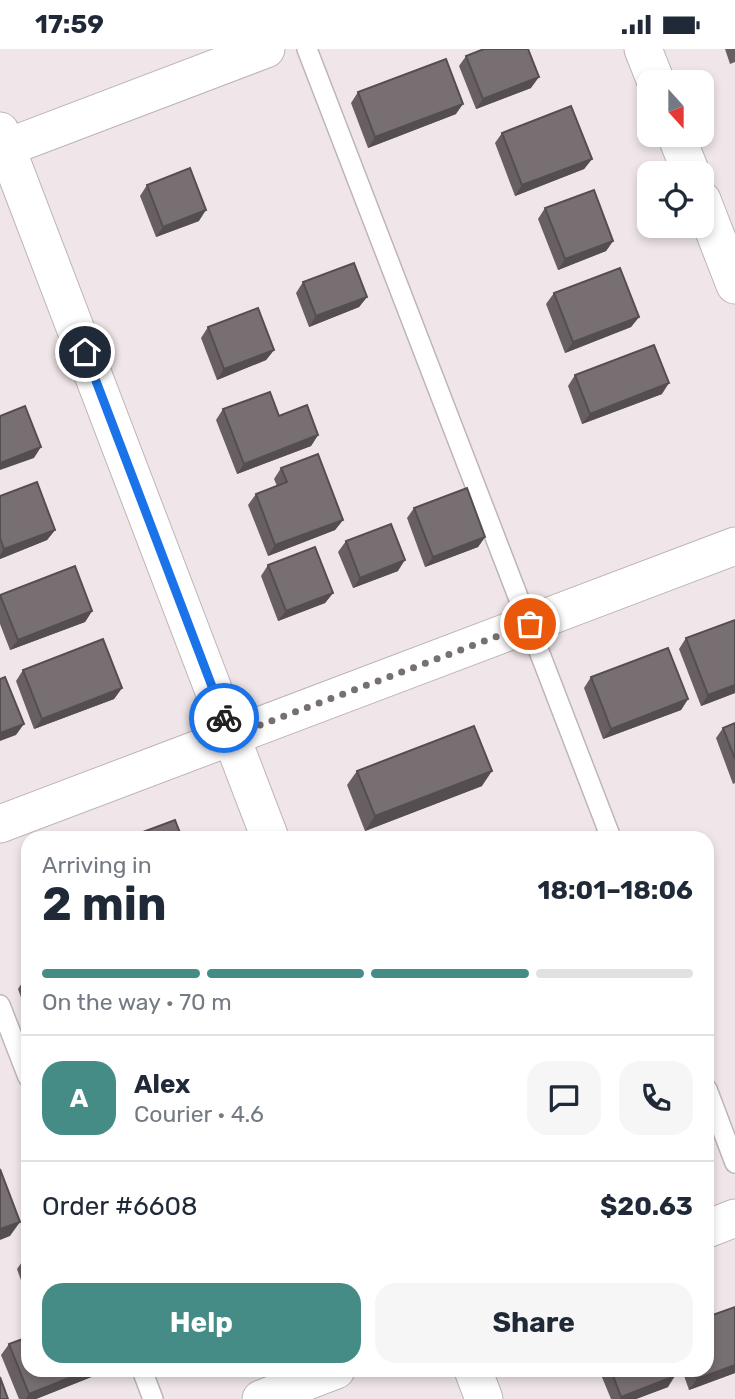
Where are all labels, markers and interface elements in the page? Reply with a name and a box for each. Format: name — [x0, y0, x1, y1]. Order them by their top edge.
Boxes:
text: 17:59 — [35, 9, 104, 40]
north arrow — [637, 70, 714, 147]
map controls — [637, 70, 714, 238]
button: locate — [637, 161, 714, 238]
pin — [55, 322, 115, 382]
icon: home — [66, 333, 104, 371]
pin — [500, 594, 560, 654]
icon: bag — [511, 605, 549, 643]
courier — [189, 683, 259, 753]
icon: bike — [205, 699, 243, 737]
text: Arriving in — [42, 851, 152, 879]
text: 18:01–18:06 — [538, 875, 693, 906]
text: 2 min — [42, 877, 167, 932]
text: On the way · 70 m — [42, 988, 232, 1016]
button: chat — [527, 1061, 601, 1135]
button: phone — [619, 1061, 693, 1135]
text: Alex — [134, 1069, 190, 1100]
text: A — [70, 1083, 88, 1114]
text: Courier · 4.6 — [134, 1100, 264, 1128]
text: Order #6608 — [42, 1191, 197, 1222]
text: $20.63 — [600, 1191, 693, 1222]
button: Help — [42, 1283, 361, 1363]
button: Share — [375, 1283, 693, 1363]

